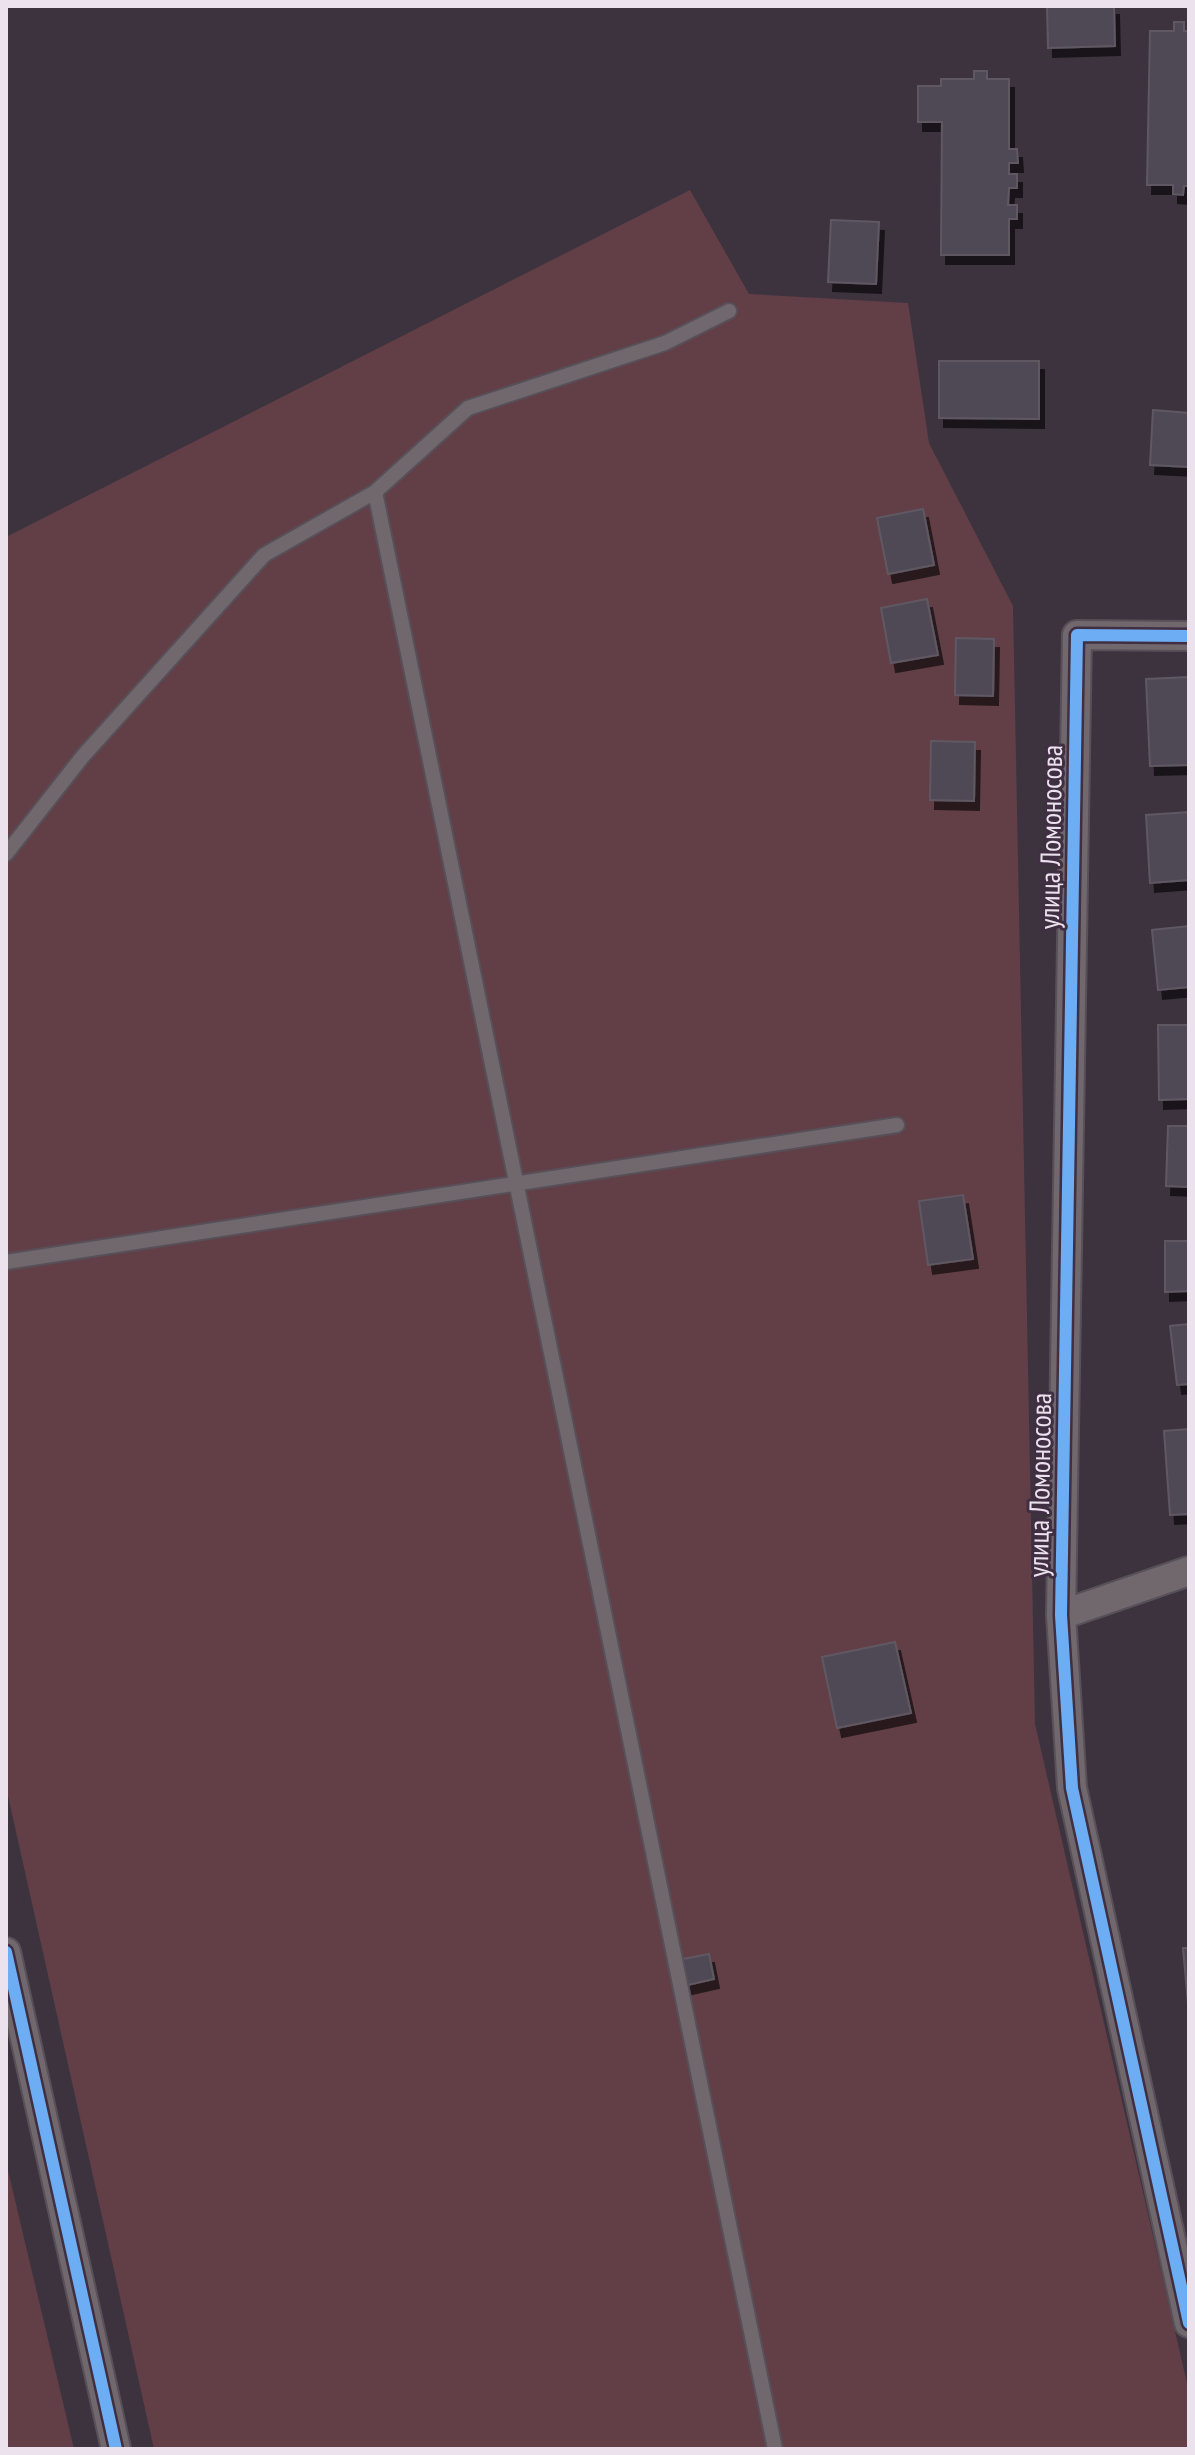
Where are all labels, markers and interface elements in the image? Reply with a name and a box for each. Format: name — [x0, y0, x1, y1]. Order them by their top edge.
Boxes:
street label: улица Ломоносова — [1030, 744, 1070, 930]
street label: улица Ломоносова — [1019, 1392, 1059, 1578]

